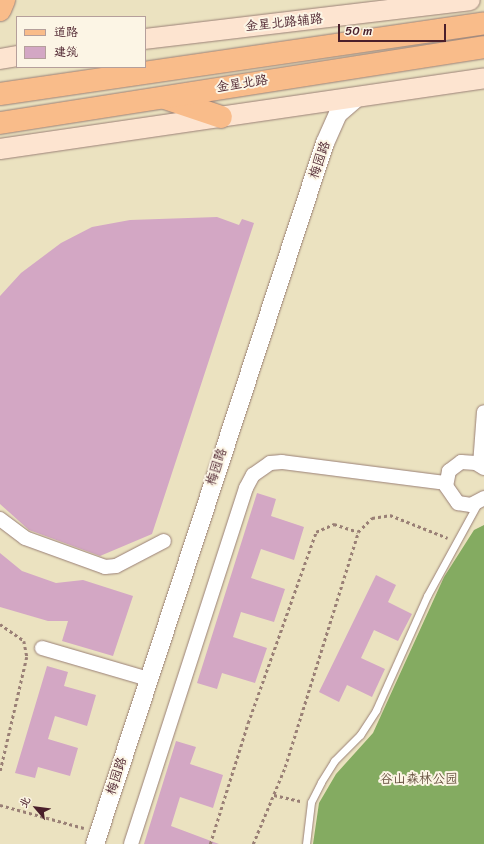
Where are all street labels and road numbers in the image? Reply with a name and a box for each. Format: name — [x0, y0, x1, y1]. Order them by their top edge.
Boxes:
street label: 金星北路辅路 — [244, 11, 324, 35]
street label: 金星北路 — [215, 72, 269, 96]
street label: 梅园路 — [306, 139, 334, 181]
street label: 梅园路 — [204, 446, 230, 488]
street label: 梅园路 — [104, 755, 130, 797]

